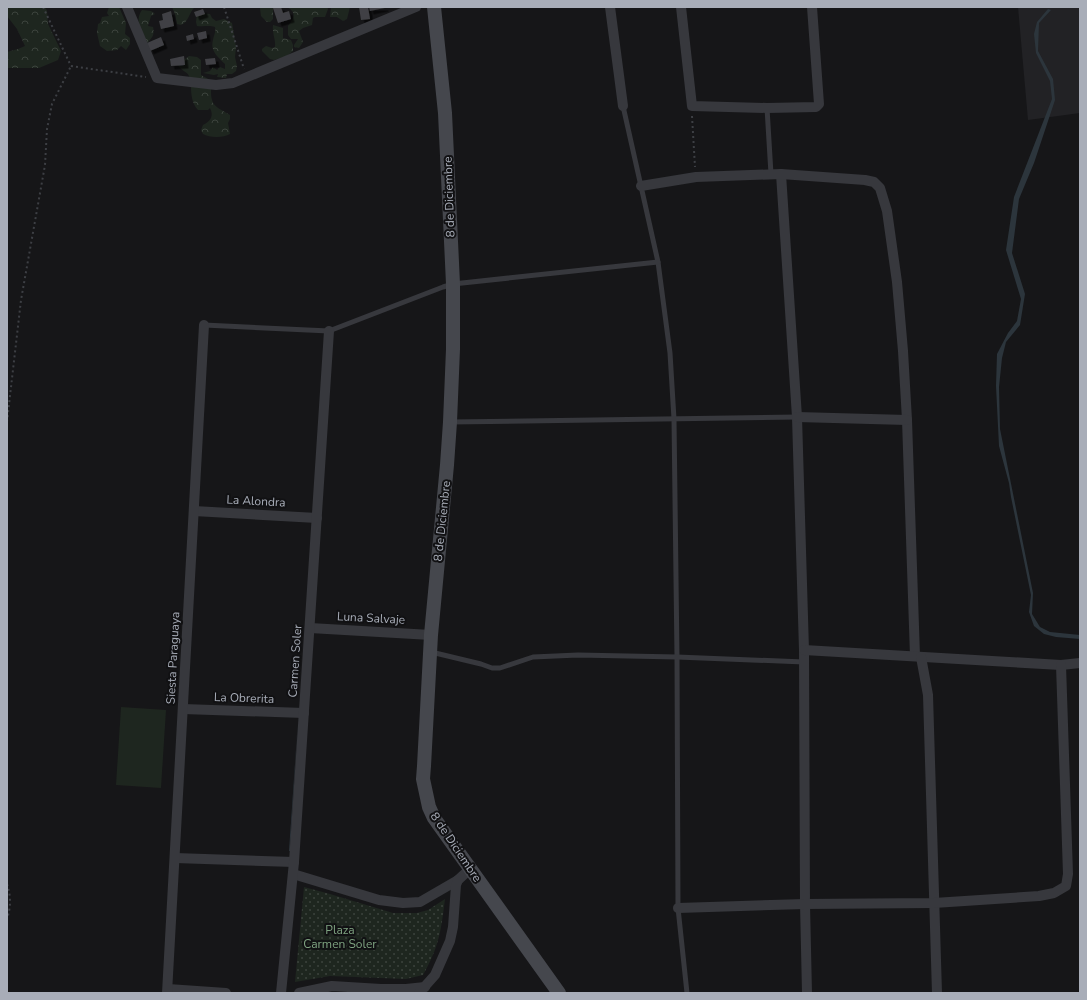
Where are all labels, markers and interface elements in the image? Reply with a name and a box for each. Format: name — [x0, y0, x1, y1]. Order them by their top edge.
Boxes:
street label: 8 de Diciembre — [440, 156, 458, 238]
street label: 8 de Diciembre — [430, 480, 454, 562]
street label: La Alondra — [226, 491, 286, 511]
street label: Luna Salvaje — [337, 608, 405, 628]
street label: Siesta Paraguaya — [163, 611, 183, 705]
street label: Carmen Soler — [284, 623, 306, 698]
street label: La Obrerita — [214, 689, 274, 707]
street label: 8 de Diciembre — [427, 809, 485, 885]
park label: Plaza Carmen Soler — [303, 922, 377, 952]

